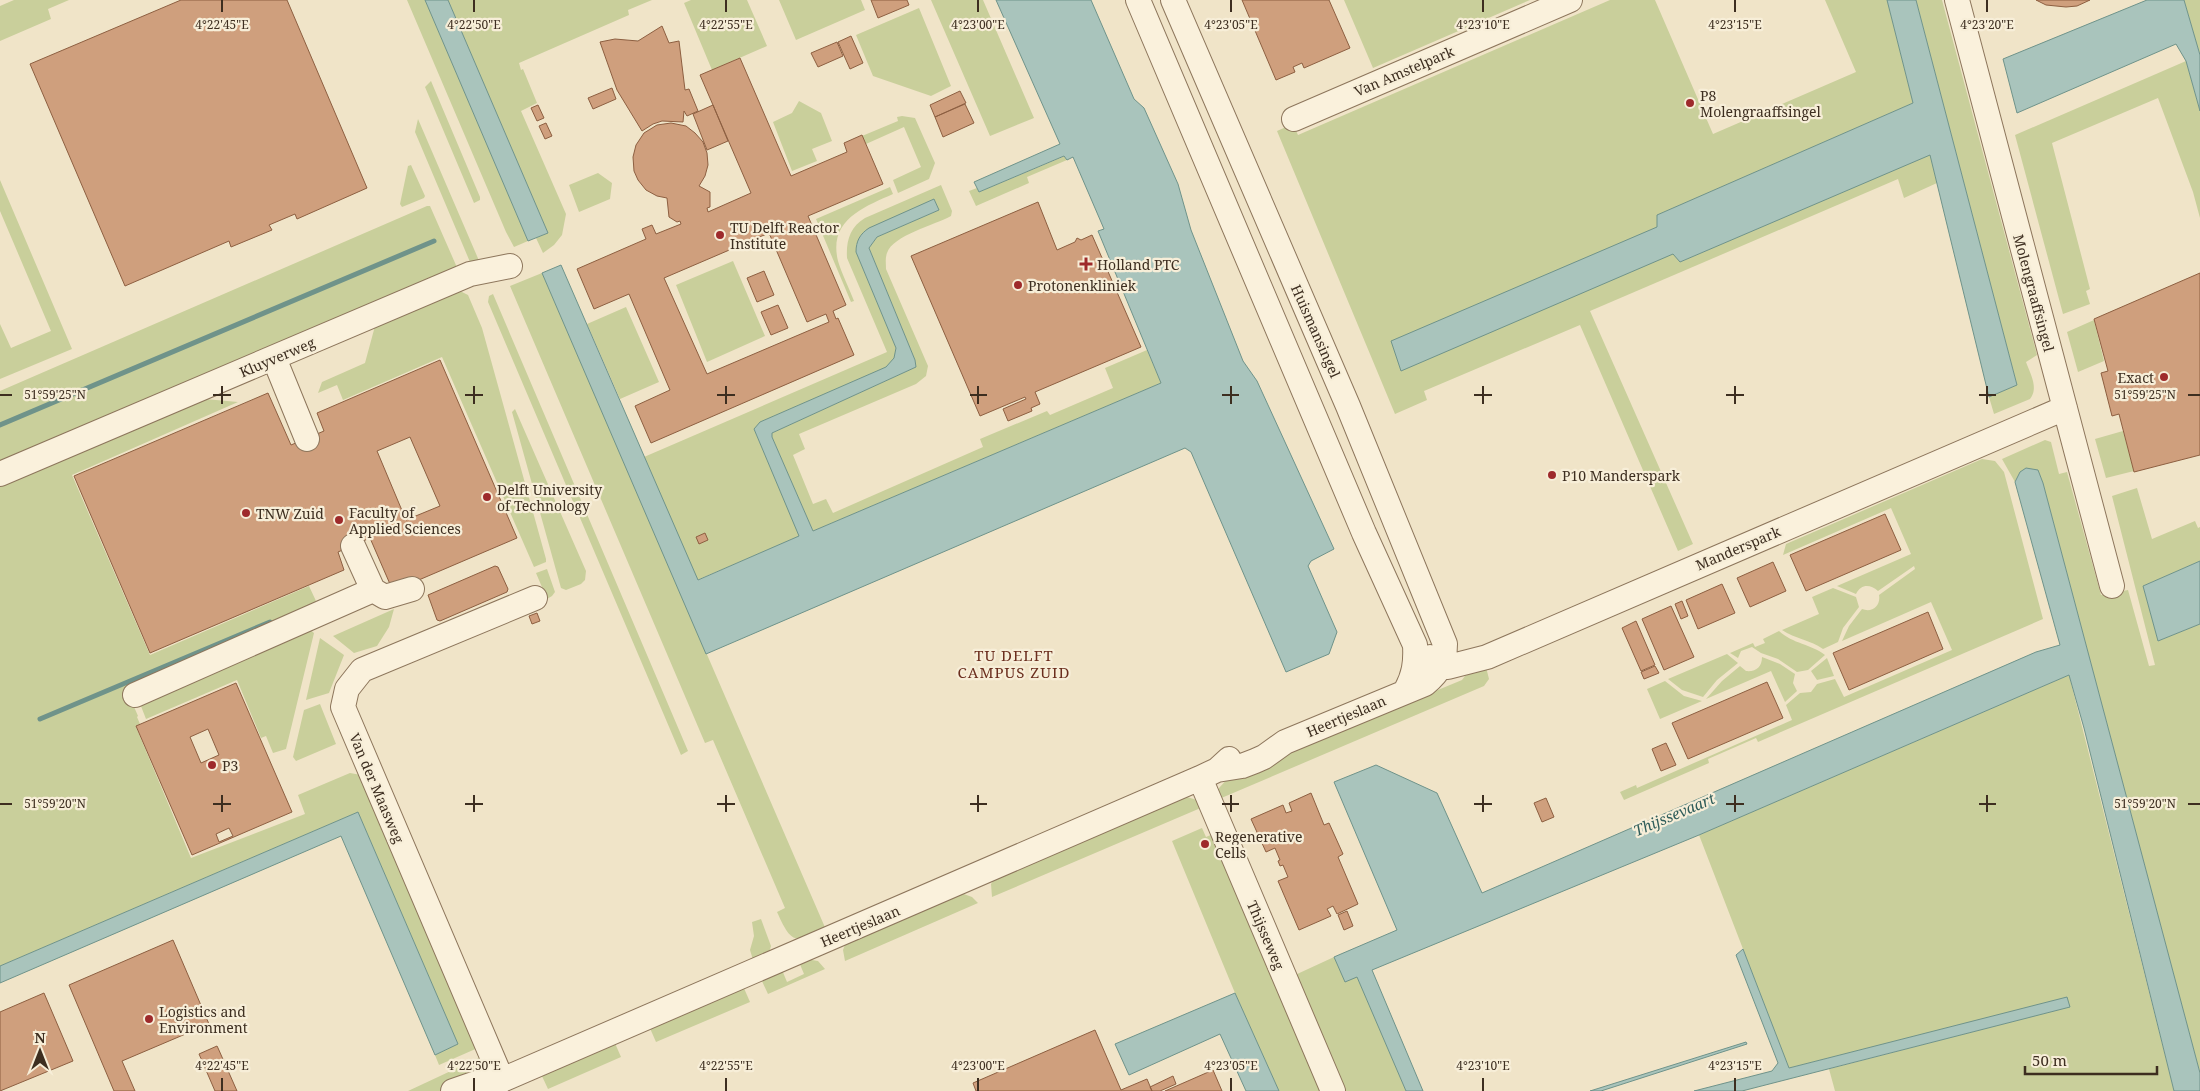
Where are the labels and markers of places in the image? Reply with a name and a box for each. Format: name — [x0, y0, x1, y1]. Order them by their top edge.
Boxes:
place label: P8 Molengraaffsingel — [1700, 86, 1821, 121]
marker: P8 Molengraaffsingel — [1684, 97, 1696, 109]
place label: TU Delft Reactor Institute — [730, 218, 839, 253]
marker: TU Delft Reactor Institute — [714, 229, 726, 241]
place label: Holland PTC — [1097, 255, 1180, 274]
marker: Holland PTC — [1079, 257, 1093, 271]
place label: Protonenkliniek — [1028, 276, 1137, 295]
marker: Protonenkliniek — [1012, 279, 1024, 291]
place label: Exact — [2117, 368, 2154, 387]
marker: Exact — [2158, 371, 2170, 383]
place label: P10 Manderspark — [1562, 466, 1681, 485]
marker: P10 Manderspark — [1546, 469, 1558, 481]
place label: Delft University of Technology — [497, 480, 602, 515]
marker: Delft University of Technology — [481, 491, 493, 503]
place label: Faculty of Applied Sciences — [349, 503, 461, 538]
place label: TNW Zuid — [256, 504, 324, 523]
marker: TNW Zuid — [240, 507, 252, 519]
marker: Faculty of Applied Sciences — [333, 514, 345, 526]
place label: P3 — [222, 756, 238, 775]
marker: P3 — [206, 759, 218, 771]
place label: Regenerative Cells — [1215, 827, 1302, 862]
marker: Regenerative Cells — [1199, 838, 1211, 850]
place label: Logistics and Environment — [159, 1002, 248, 1037]
marker: Logistics and Environment — [143, 1013, 155, 1025]

